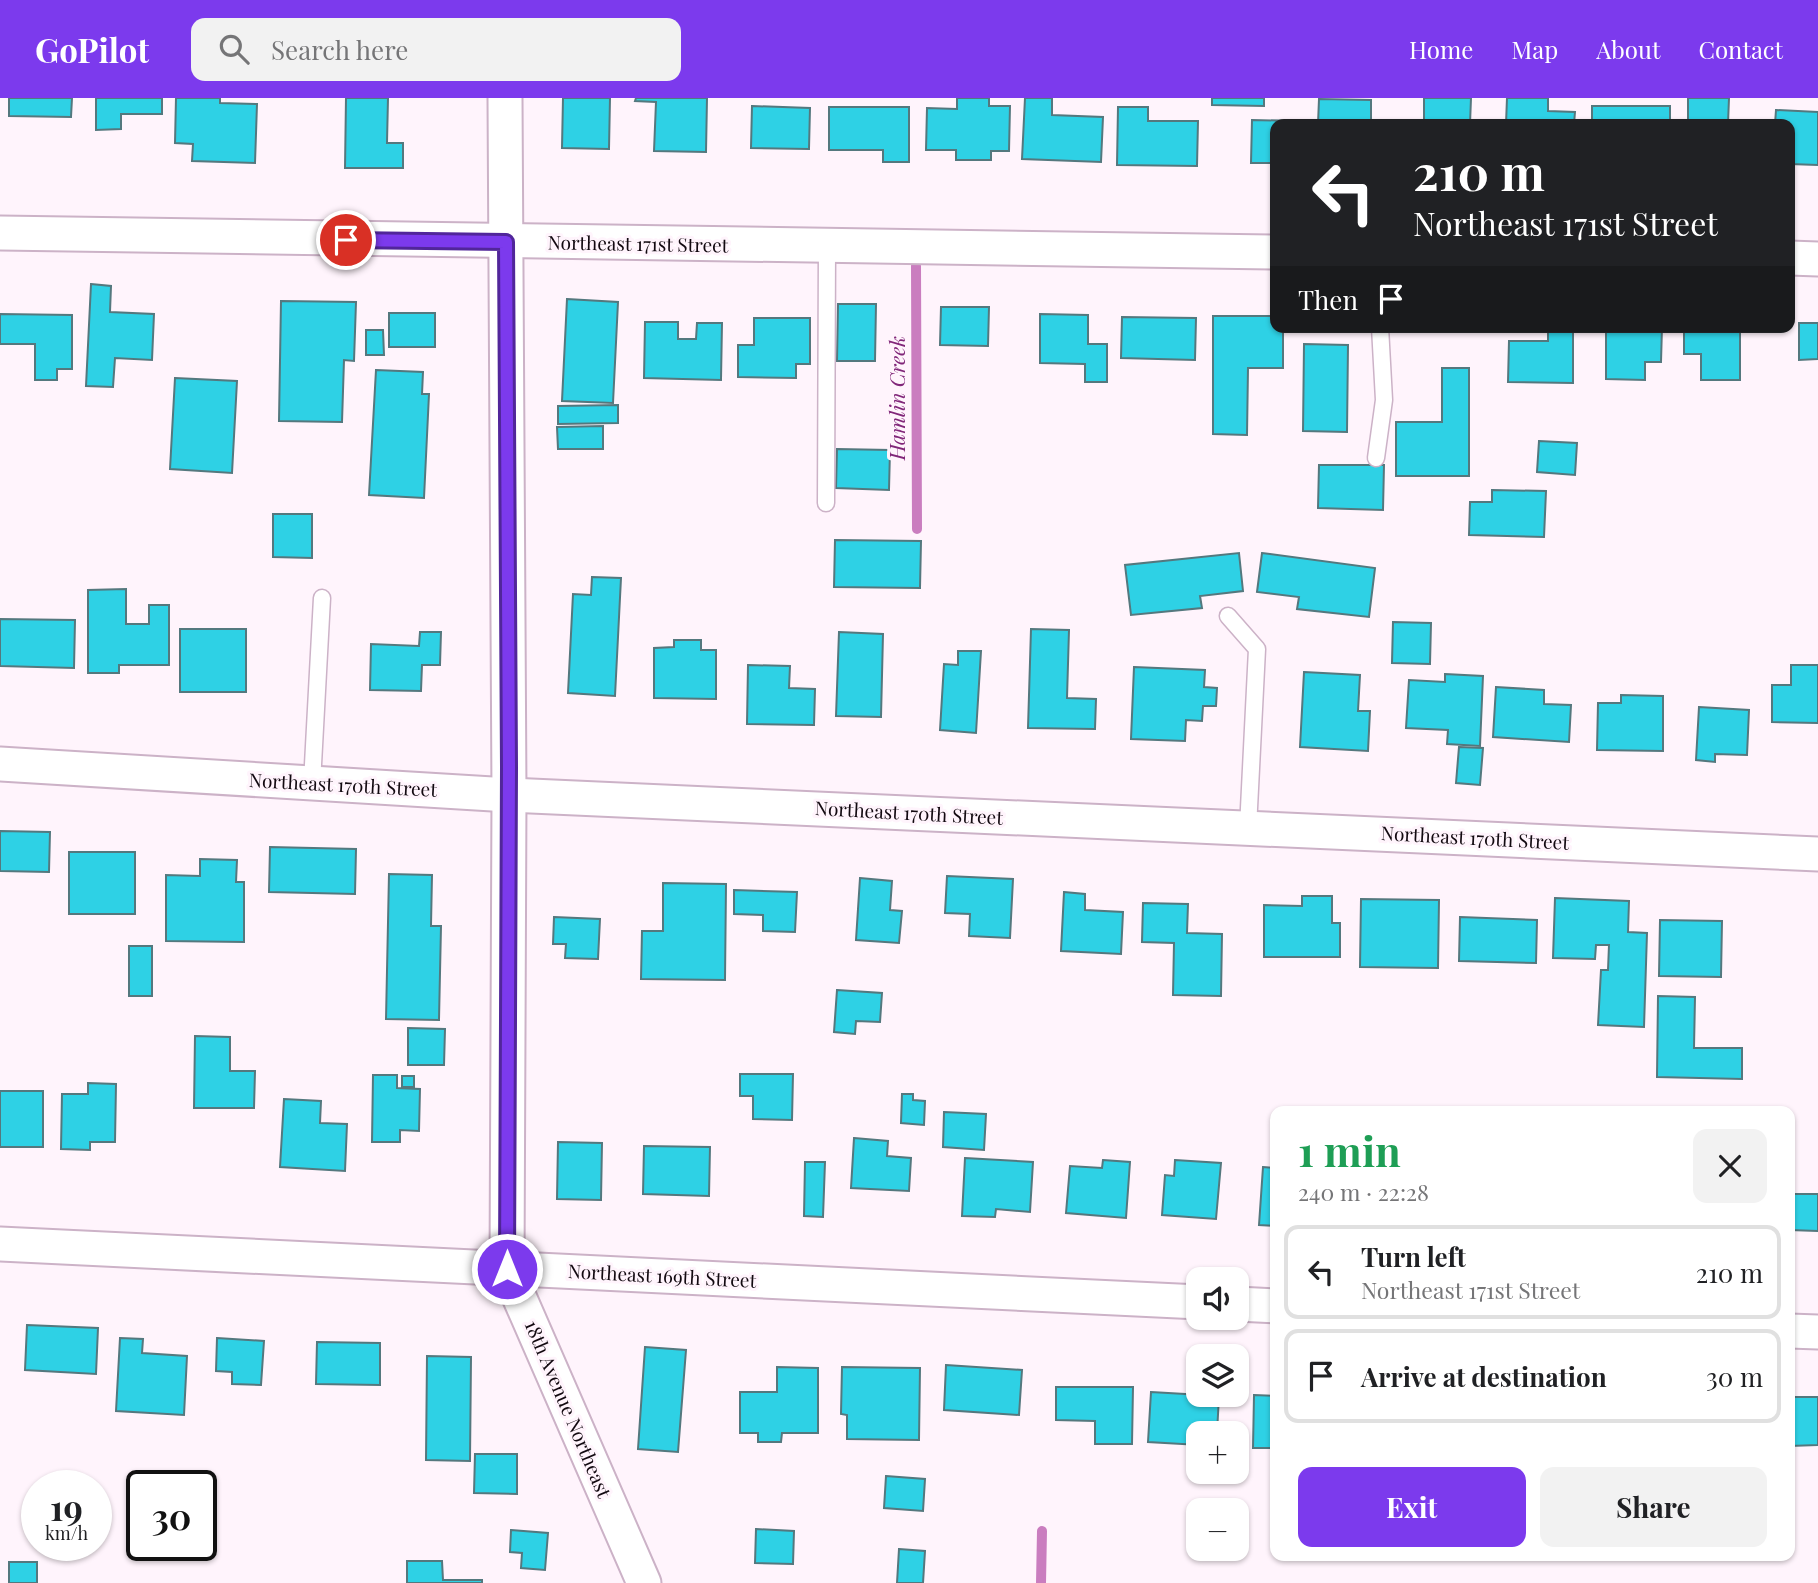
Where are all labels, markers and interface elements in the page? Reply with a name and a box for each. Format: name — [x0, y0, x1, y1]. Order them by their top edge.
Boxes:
search box — [191, 18, 681, 81]
text: GoPilot — [35, 27, 149, 71]
icon: search — [215, 30, 253, 68]
text: Search here — [271, 32, 408, 67]
text: Home — [1409, 33, 1473, 65]
text: Map — [1511, 33, 1558, 65]
text: About — [1596, 33, 1660, 65]
text: Contact — [1698, 33, 1783, 65]
text: 210 m — [1413, 138, 1545, 203]
icon: left — [1298, 147, 1389, 238]
text: Northeast 171st Street — [1413, 201, 1718, 244]
pin — [316, 210, 376, 270]
icon: arrive — [327, 221, 365, 259]
street label: Northeast 171st Street — [547, 228, 729, 258]
icon: arrive — [1372, 280, 1410, 318]
text: Then — [1298, 282, 1358, 317]
water label: Hamlin Creek — [882, 336, 910, 461]
street label: Northeast 170th Street — [248, 766, 438, 802]
street label: Northeast 170th Street — [814, 794, 1004, 830]
street label: Northeast 170th Street — [1380, 819, 1570, 855]
text: 1 min — [1298, 1122, 1401, 1178]
button: close — [1693, 1129, 1767, 1203]
text: 240 m · 22:28 — [1298, 1176, 1429, 1207]
position arrow — [470, 1232, 544, 1306]
text: Turn left — [1361, 1239, 1466, 1274]
icon: left — [1302, 1253, 1340, 1291]
text: 210 m — [1696, 1255, 1763, 1290]
street label: Northeast 169th Street — [567, 1257, 757, 1293]
map controls — [1186, 1267, 1249, 1561]
button: sound — [1186, 1267, 1249, 1330]
text: Northeast 171st Street — [1361, 1274, 1580, 1305]
street label: 18th Avenue Northeast — [520, 1316, 618, 1502]
button: layers — [1186, 1344, 1249, 1407]
icon: arrive — [1302, 1357, 1340, 1395]
text: Arrive at destination — [1361, 1359, 1607, 1394]
text: 30 m — [1706, 1359, 1763, 1394]
button: + — [1186, 1421, 1249, 1484]
button: Exit — [1298, 1467, 1526, 1547]
button: Share — [1540, 1467, 1767, 1547]
speed limit sign: 30 — [126, 1470, 217, 1561]
text: 19 — [50, 1483, 83, 1530]
button: − — [1186, 1498, 1249, 1561]
text: km/h — [45, 1521, 88, 1545]

